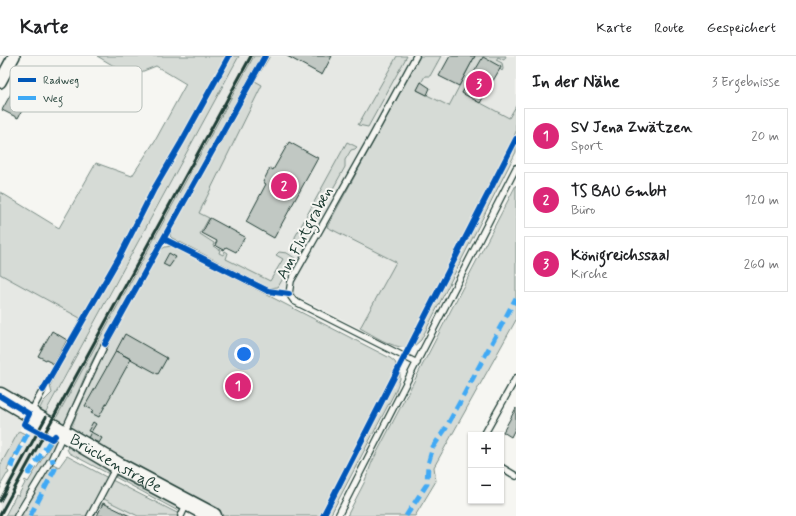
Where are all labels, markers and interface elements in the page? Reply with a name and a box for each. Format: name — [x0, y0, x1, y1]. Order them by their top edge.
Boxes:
text: Karte — [20, 15, 69, 40]
text: Karte — [596, 19, 632, 37]
text: Route — [654, 19, 685, 37]
text: Gespeichert — [707, 19, 776, 37]
legend — [10, 66, 142, 112]
pin: 3 — [466, 69, 492, 99]
text: In der Nähe — [532, 71, 620, 93]
text: Radweg — [43, 74, 79, 88]
text: 3 Ergebnisse — [712, 74, 780, 91]
text: Weg — [43, 92, 63, 108]
text: SV Jena Zwätzen — [571, 118, 692, 138]
text: 1 — [543, 128, 549, 145]
text: 20 m — [751, 128, 779, 145]
text: Sport — [571, 138, 603, 155]
pin: 2 — [271, 171, 297, 201]
text: TS BAU GmbH — [571, 182, 667, 202]
street label: Am Flutgraben — [272, 183, 339, 283]
text: 2 — [543, 192, 549, 209]
text: 120 m — [745, 192, 779, 209]
text: Büro — [571, 202, 595, 219]
text: Königreichssaal — [571, 246, 669, 266]
text: 3 — [543, 256, 549, 273]
text: 260 m — [744, 256, 779, 273]
text: Kirche — [571, 266, 608, 283]
your location — [234, 344, 254, 364]
pin: 1 — [225, 371, 251, 401]
street label: Brückenstraße — [66, 429, 166, 498]
map controls — [468, 432, 504, 504]
button: + — [468, 432, 504, 468]
button: − — [468, 468, 504, 504]

